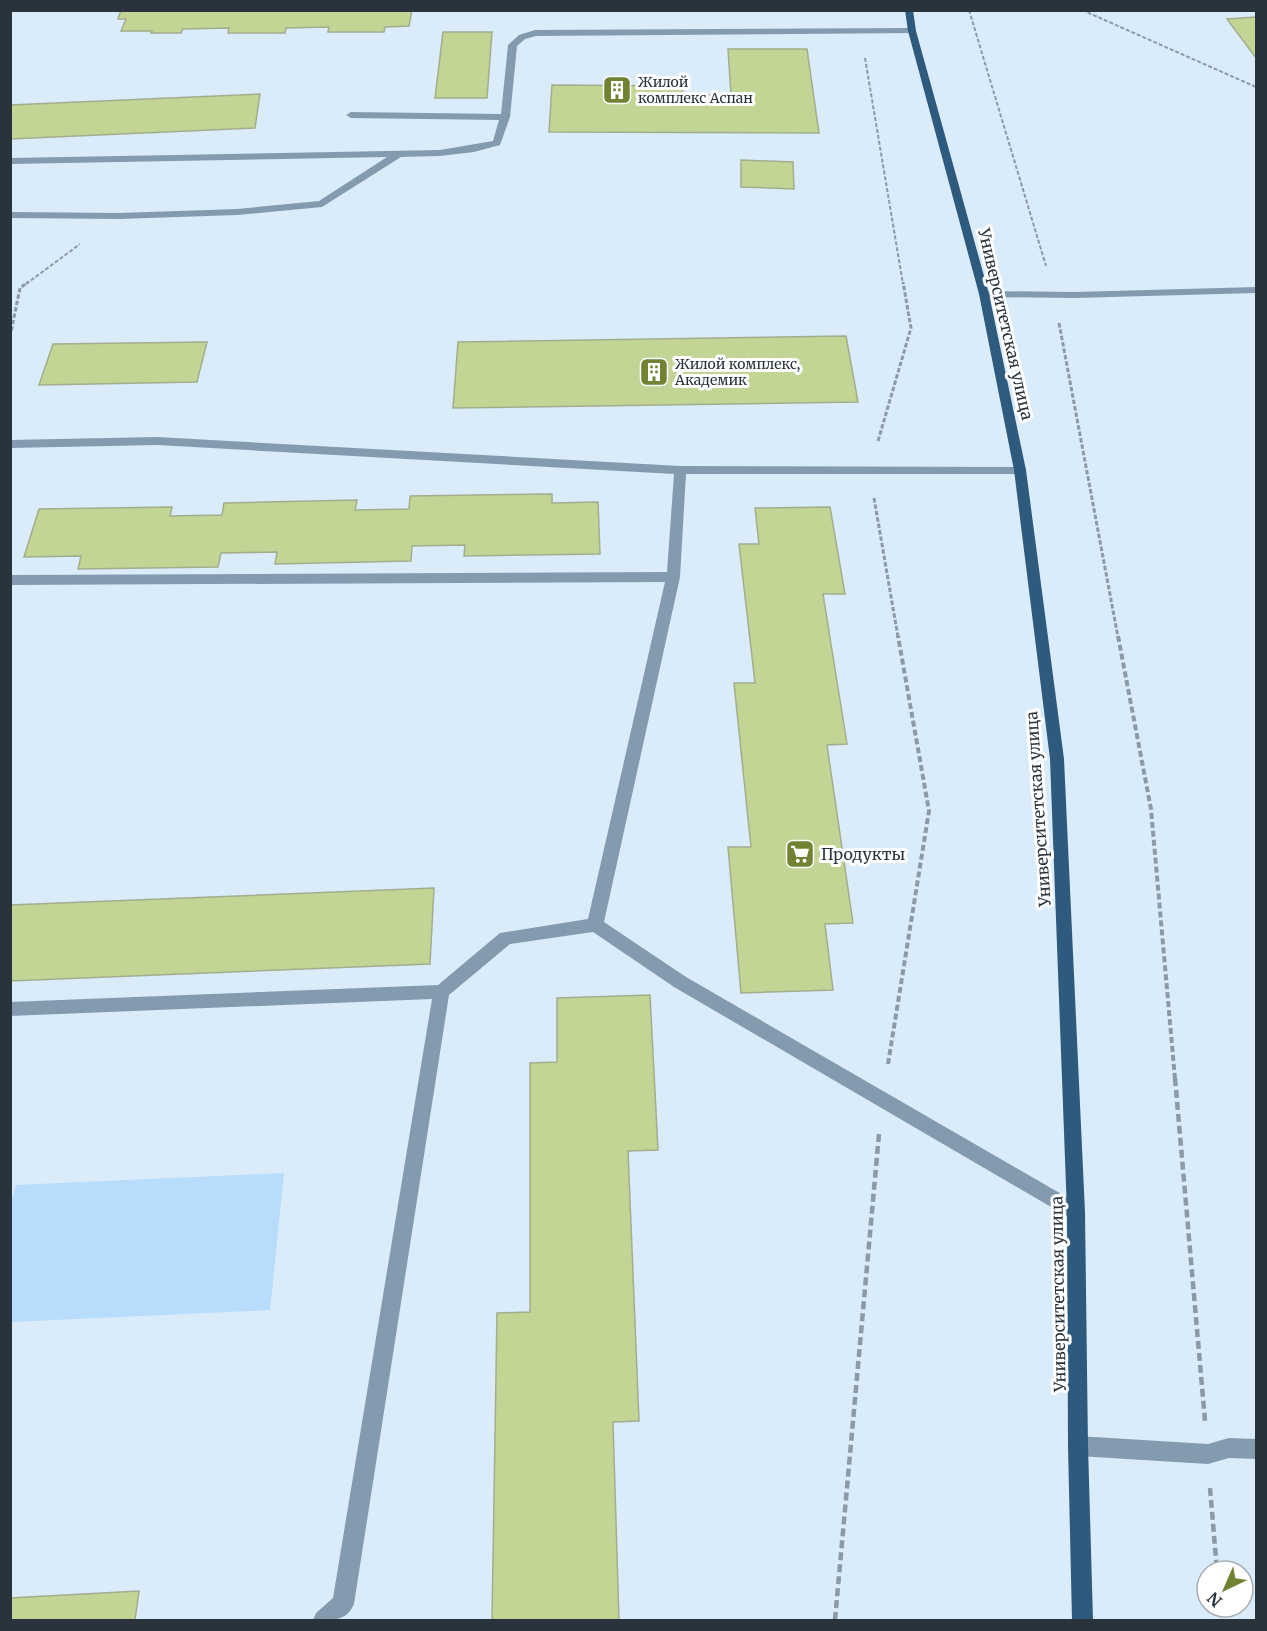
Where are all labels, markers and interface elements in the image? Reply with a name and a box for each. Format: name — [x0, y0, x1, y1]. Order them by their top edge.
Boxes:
place label: Жилой комплекс Аспан — [638, 73, 753, 107]
building icon: Жилой комплекс Аспан — [601, 74, 633, 106]
street label: Университетская улица — [974, 225, 1038, 422]
place label: Жилой комплекс, Академик — [674, 355, 800, 389]
building icon: Жилой комплекс, Академик — [638, 356, 670, 388]
street label: Университетская улица — [1021, 710, 1055, 908]
supermarket icon: Продукты — [784, 838, 816, 870]
place label: Продукты — [821, 844, 905, 864]
street label: Университетская улица — [1046, 1195, 1070, 1393]
north arrow — [1195, 1559, 1255, 1619]
text: N — [1203, 1588, 1226, 1611]

